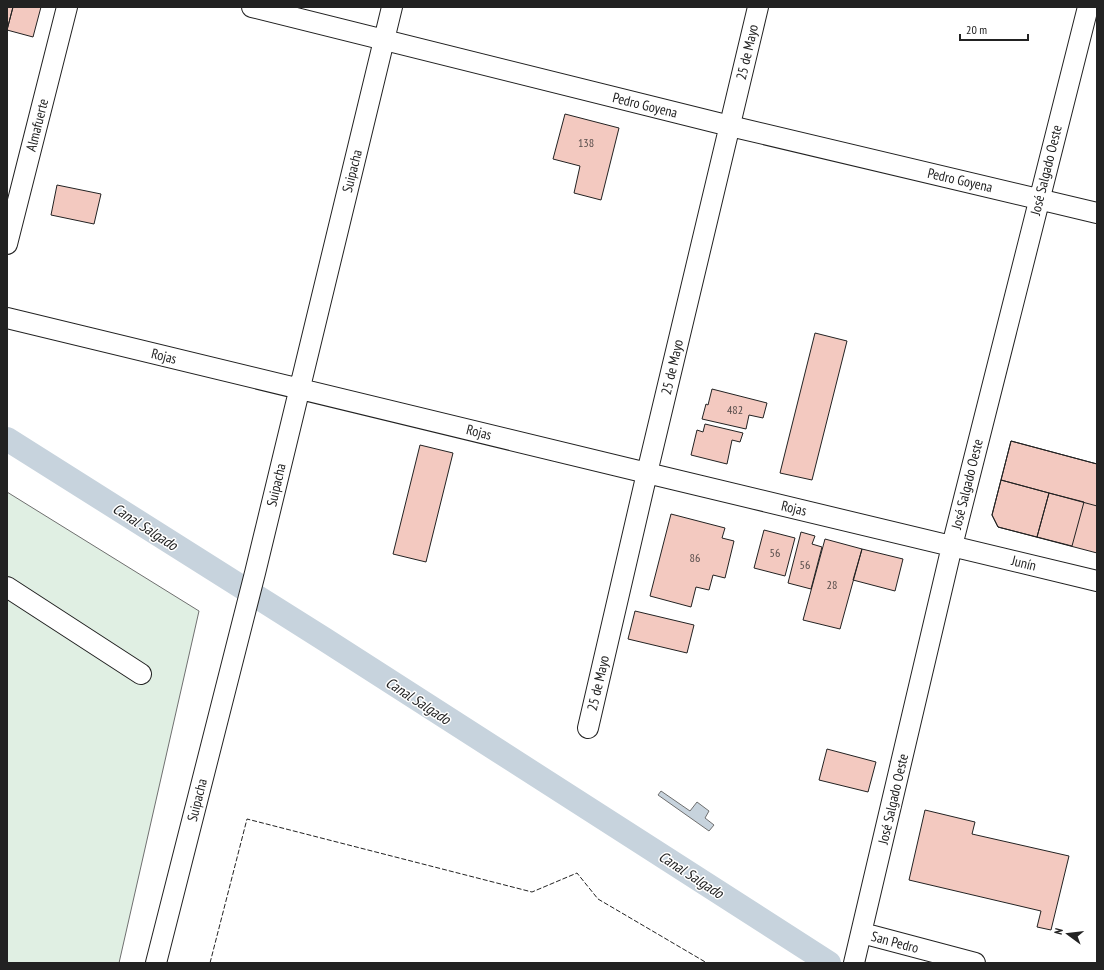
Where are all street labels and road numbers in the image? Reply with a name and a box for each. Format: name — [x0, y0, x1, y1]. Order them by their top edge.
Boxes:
street label: 25 de Mayo — [732, 23, 762, 81]
street label: Pedro Goyena — [611, 88, 679, 122]
street label: Almafuerte — [22, 97, 52, 153]
street label: José Salgado Oeste — [1026, 123, 1066, 218]
street label: Suipacha — [338, 148, 366, 194]
street label: Pedro Goyena — [926, 164, 994, 196]
street label: 25 de Mayo — [657, 338, 687, 396]
street label: Rojas — [149, 344, 179, 368]
street label: Rojas — [464, 420, 494, 444]
street label: José Salgado Oeste — [947, 437, 987, 532]
street label: Suipacha — [262, 462, 290, 508]
street label: Rojas — [780, 496, 809, 520]
street label: Junín — [1009, 551, 1038, 575]
street label: 25 de Mayo — [583, 654, 613, 712]
street label: José Salgado Oeste — [874, 752, 912, 847]
street label: Suipacha — [183, 777, 211, 823]
street label: San Pedro — [869, 927, 921, 957]

